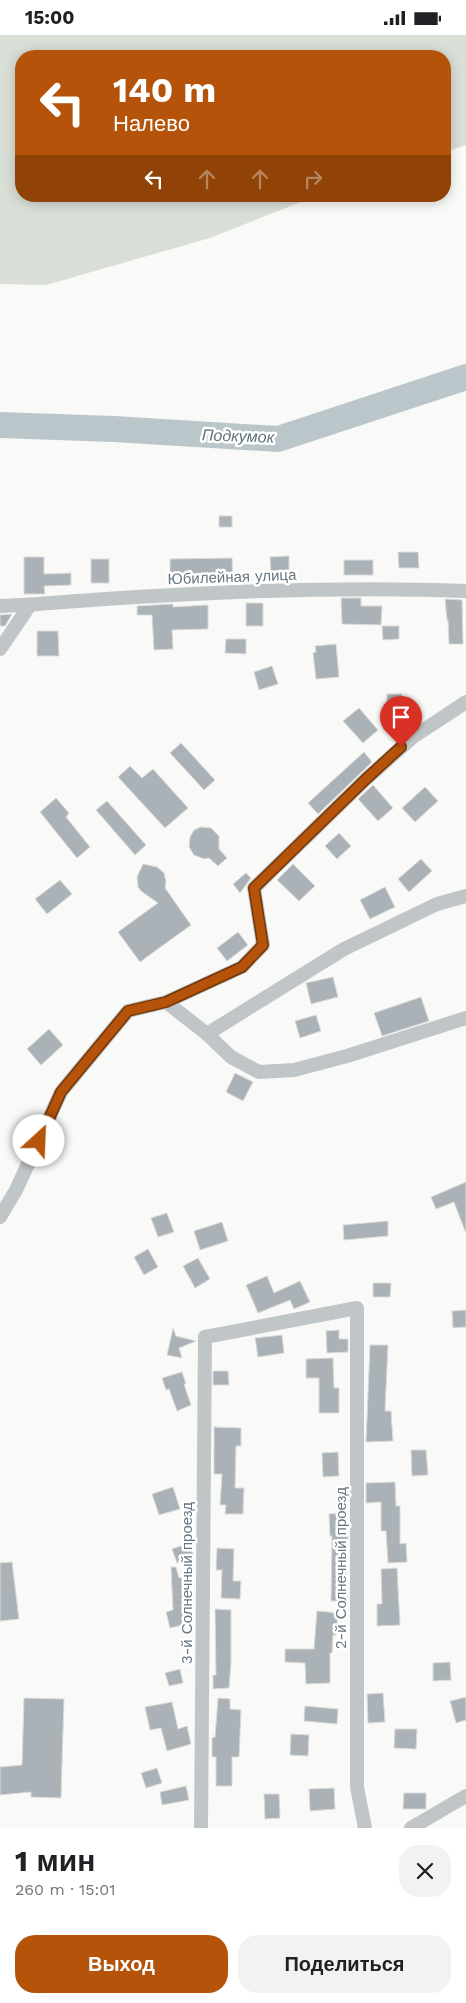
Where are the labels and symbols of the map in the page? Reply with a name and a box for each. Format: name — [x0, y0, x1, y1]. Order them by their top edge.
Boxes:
water label: Подкумок — [202, 425, 276, 447]
street label: Юбилейная улица — [167, 566, 297, 588]
pin — [380, 696, 422, 747]
position arrow — [12, 1114, 64, 1166]
street label: 2-й Солнечный проезд — [332, 1487, 350, 1649]
street label: 3-й Солнечный проезд — [178, 1502, 196, 1664]

